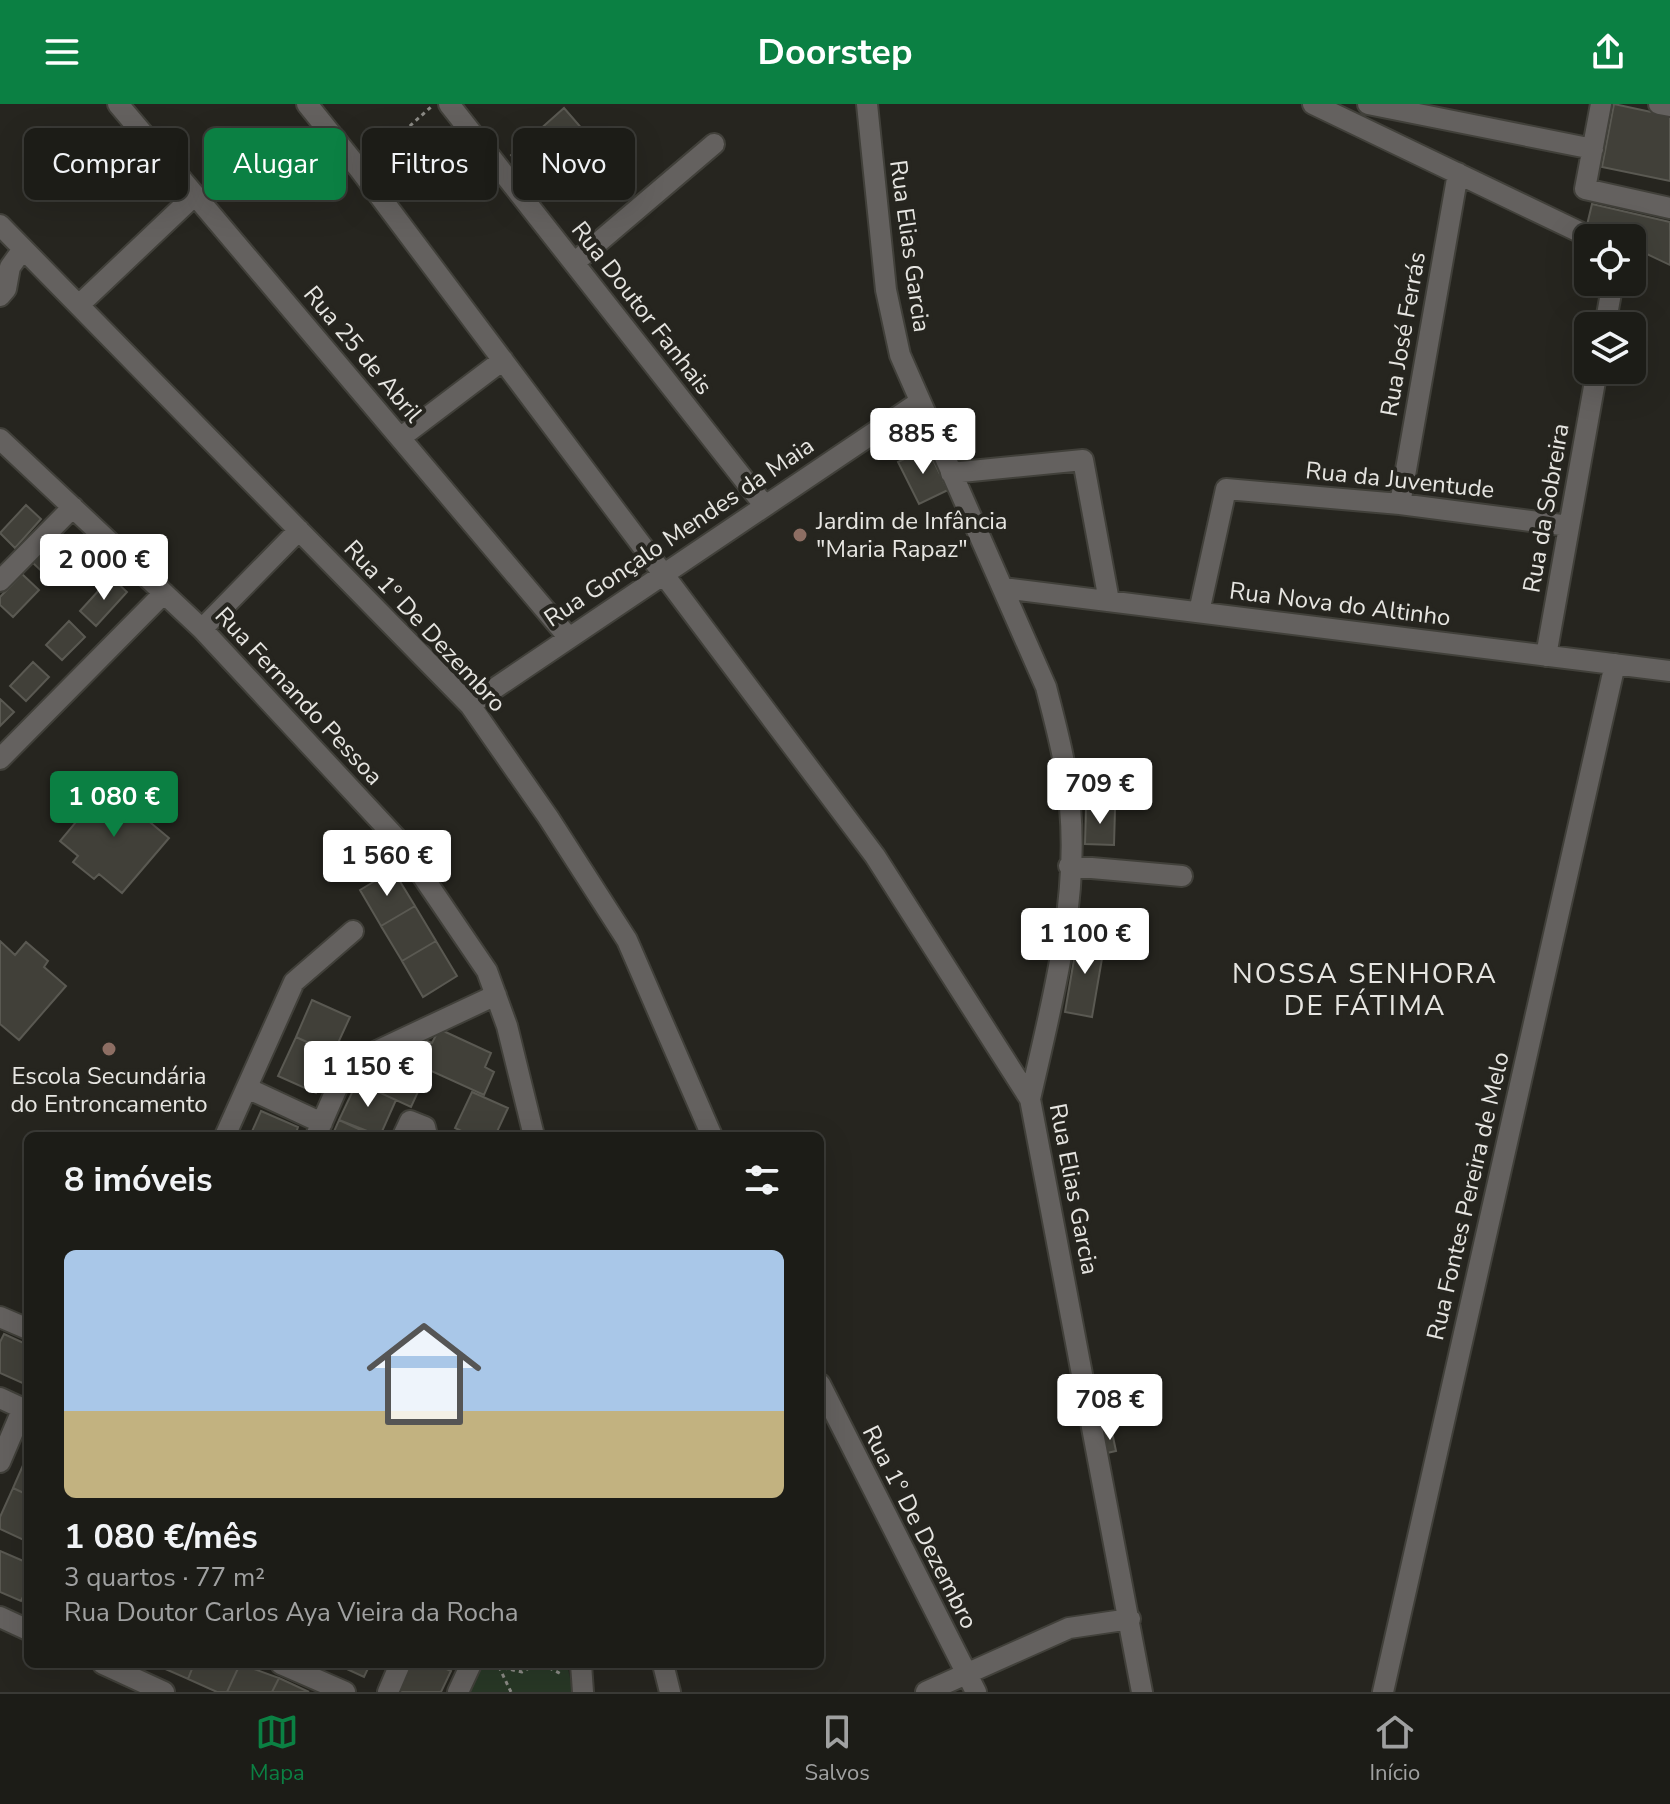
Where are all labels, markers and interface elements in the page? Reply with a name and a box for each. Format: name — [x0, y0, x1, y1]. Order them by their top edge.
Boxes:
text: Doorstep — [758, 28, 912, 77]
icon: menu — [40, 30, 84, 74]
icon: share — [1586, 30, 1630, 74]
chip: Comprar — [24, 128, 188, 200]
chip: Alugar — [204, 128, 346, 200]
chip: Filtros — [362, 128, 497, 200]
chip: Novo — [513, 128, 635, 200]
street label: Rua Elias Garcia — [882, 158, 938, 334]
street label: Rua Doutor Fanhais — [564, 215, 720, 401]
map controls — [1574, 224, 1646, 384]
button: locate — [1574, 224, 1646, 296]
street label: Rua José Ferrás — [1373, 249, 1433, 419]
street label: Rua 25 de Abril — [296, 279, 430, 429]
button: layers — [1574, 312, 1646, 384]
pin: 885 € — [867, 408, 979, 476]
text: 885 € — [888, 416, 958, 451]
street label: Rua da Sobreira — [1515, 421, 1577, 595]
street label: Rua Gonçalo Mendes da Maia — [538, 430, 820, 634]
street label: Rua da Juventude — [1304, 454, 1496, 506]
place label: Jardim de Infância "Maria Rapaz" — [815, 505, 1008, 565]
marker: Jardim de Infância "Maria Rapaz" — [791, 526, 809, 544]
street label: Rua 1º De Dezembro — [337, 533, 513, 719]
pin: 2 000 € — [30, 534, 178, 602]
text: 2 000 € — [58, 542, 150, 577]
street label: Rua Nova do Altinho — [1227, 575, 1453, 633]
street label: Rua Fernando Pessoa — [208, 600, 390, 792]
pin: 709 € — [1044, 758, 1156, 826]
text: 709 € — [1065, 766, 1135, 801]
pin: 1 080 € — [40, 771, 188, 839]
text: 1 080 € — [68, 779, 160, 814]
pin: 1 560 € — [313, 830, 461, 898]
text: 1 560 € — [341, 838, 433, 873]
pin: 1 100 € — [1011, 908, 1159, 976]
text: 1 100 € — [1039, 916, 1131, 951]
district label: NOSSA SENHORA DE FÁTIMA — [1232, 955, 1498, 1025]
marker: Escola Secundária do Entroncamento — [100, 1040, 118, 1058]
pin: 1 150 € — [294, 1041, 442, 1109]
text: 1 150 € — [322, 1049, 414, 1084]
street label: Rua Fontes Pereira de Melo — [1419, 1049, 1517, 1343]
place label: Escola Secundária do Entroncamento — [10, 1060, 208, 1120]
street label: Rua Elias Garcia — [1042, 1101, 1106, 1277]
text: 8 imóveis — [64, 1157, 213, 1203]
icon: filters — [740, 1158, 784, 1202]
icon: home — [352, 1302, 496, 1446]
pin: 708 € — [1054, 1374, 1166, 1442]
text: 708 € — [1075, 1382, 1145, 1417]
street label: Rua 1º De Dezembro — [855, 1420, 985, 1634]
text: 1 080 €/mês — [64, 1514, 258, 1560]
text: 3 quartos · 77 m² — [64, 1560, 265, 1595]
text: Rua Doutor Carlos Aya Vieira da Rocha — [64, 1595, 519, 1630]
tab: Mapa — [250, 1710, 305, 1788]
tab: Salvos — [804, 1710, 870, 1788]
tab: Início — [1369, 1710, 1420, 1788]

